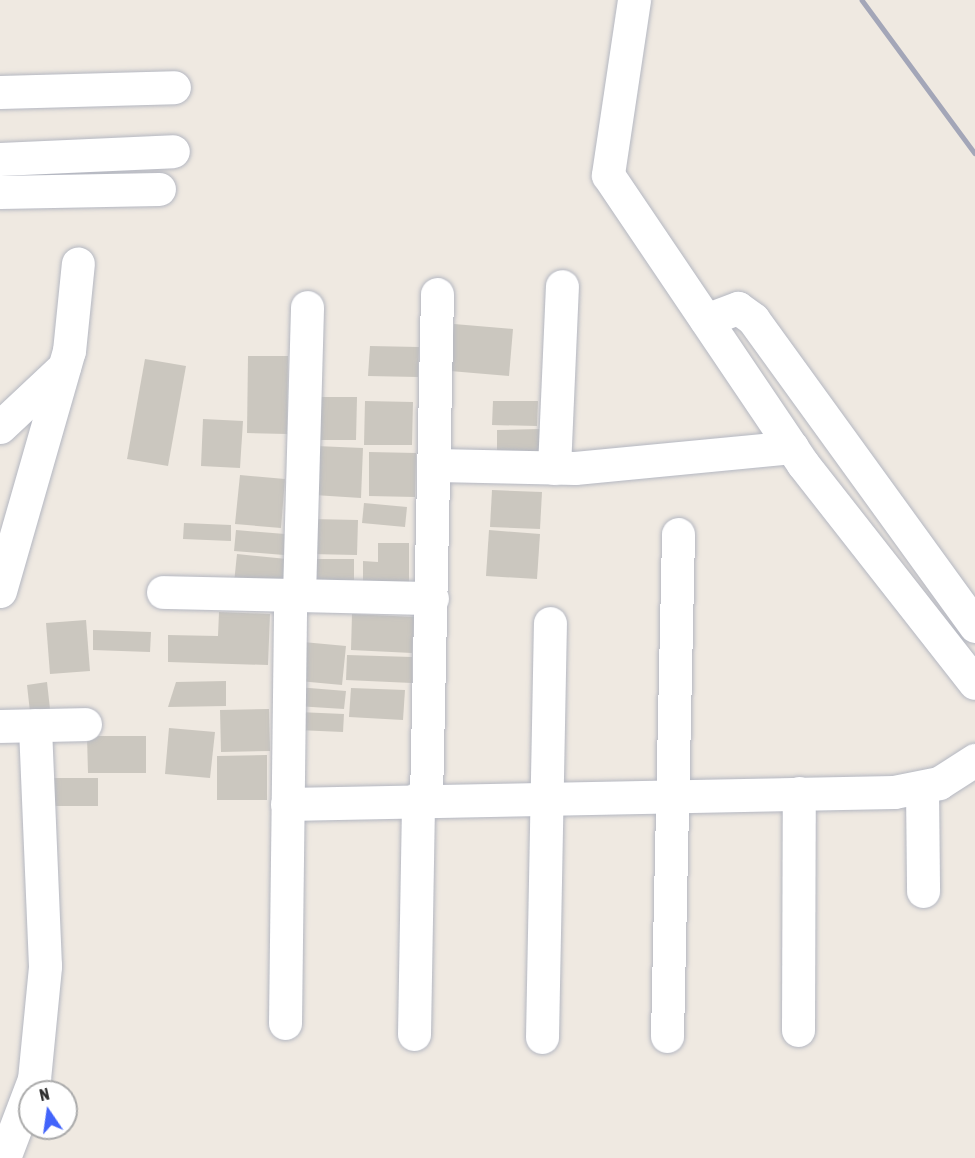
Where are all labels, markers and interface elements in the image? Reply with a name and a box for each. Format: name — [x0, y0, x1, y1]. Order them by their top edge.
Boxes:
north arrow — [18, 1080, 78, 1140]
text: N — [38, 1085, 51, 1104]

